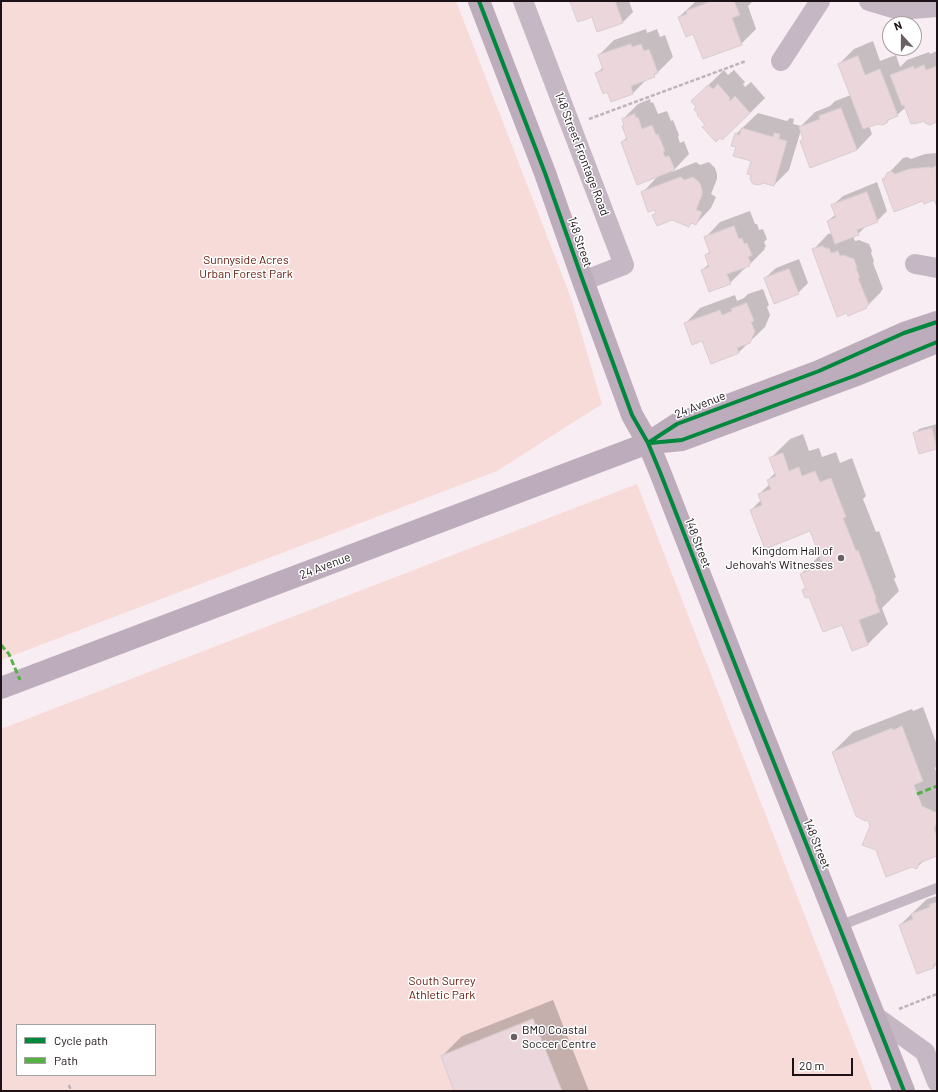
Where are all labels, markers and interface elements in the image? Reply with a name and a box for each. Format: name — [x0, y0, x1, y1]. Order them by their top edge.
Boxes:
north arrow — [882, 16, 922, 56]
text: N — [892, 18, 904, 33]
street label: 148 Street Frontage Road — [552, 90, 612, 218]
street label: 148 Street — [565, 215, 595, 269]
park label: Sunnyside Acres Urban Forest Park — [199, 253, 293, 281]
street label: 24 Avenue — [672, 388, 728, 422]
street label: 148 Street — [682, 516, 714, 570]
place label: Kingdom Hall of Jehovah's Witnesses — [726, 544, 833, 572]
street label: 24 Avenue — [297, 550, 353, 582]
marker: Kingdom Hall of Jehovah's Witnesses — [836, 553, 846, 563]
street label: 148 Street — [801, 817, 833, 871]
park label: South Surrey Athletic Park — [408, 974, 476, 1002]
place label: BMO Coastal Soccer Centre — [522, 1023, 596, 1051]
legend — [16, 1024, 156, 1076]
marker: BMO Coastal Soccer Centre — [509, 1032, 519, 1042]
text: Cycle path — [54, 1033, 108, 1047]
scale bar — [794, 1050, 855, 1076]
text: Path — [54, 1053, 78, 1067]
text: 20 m — [799, 1058, 825, 1072]

